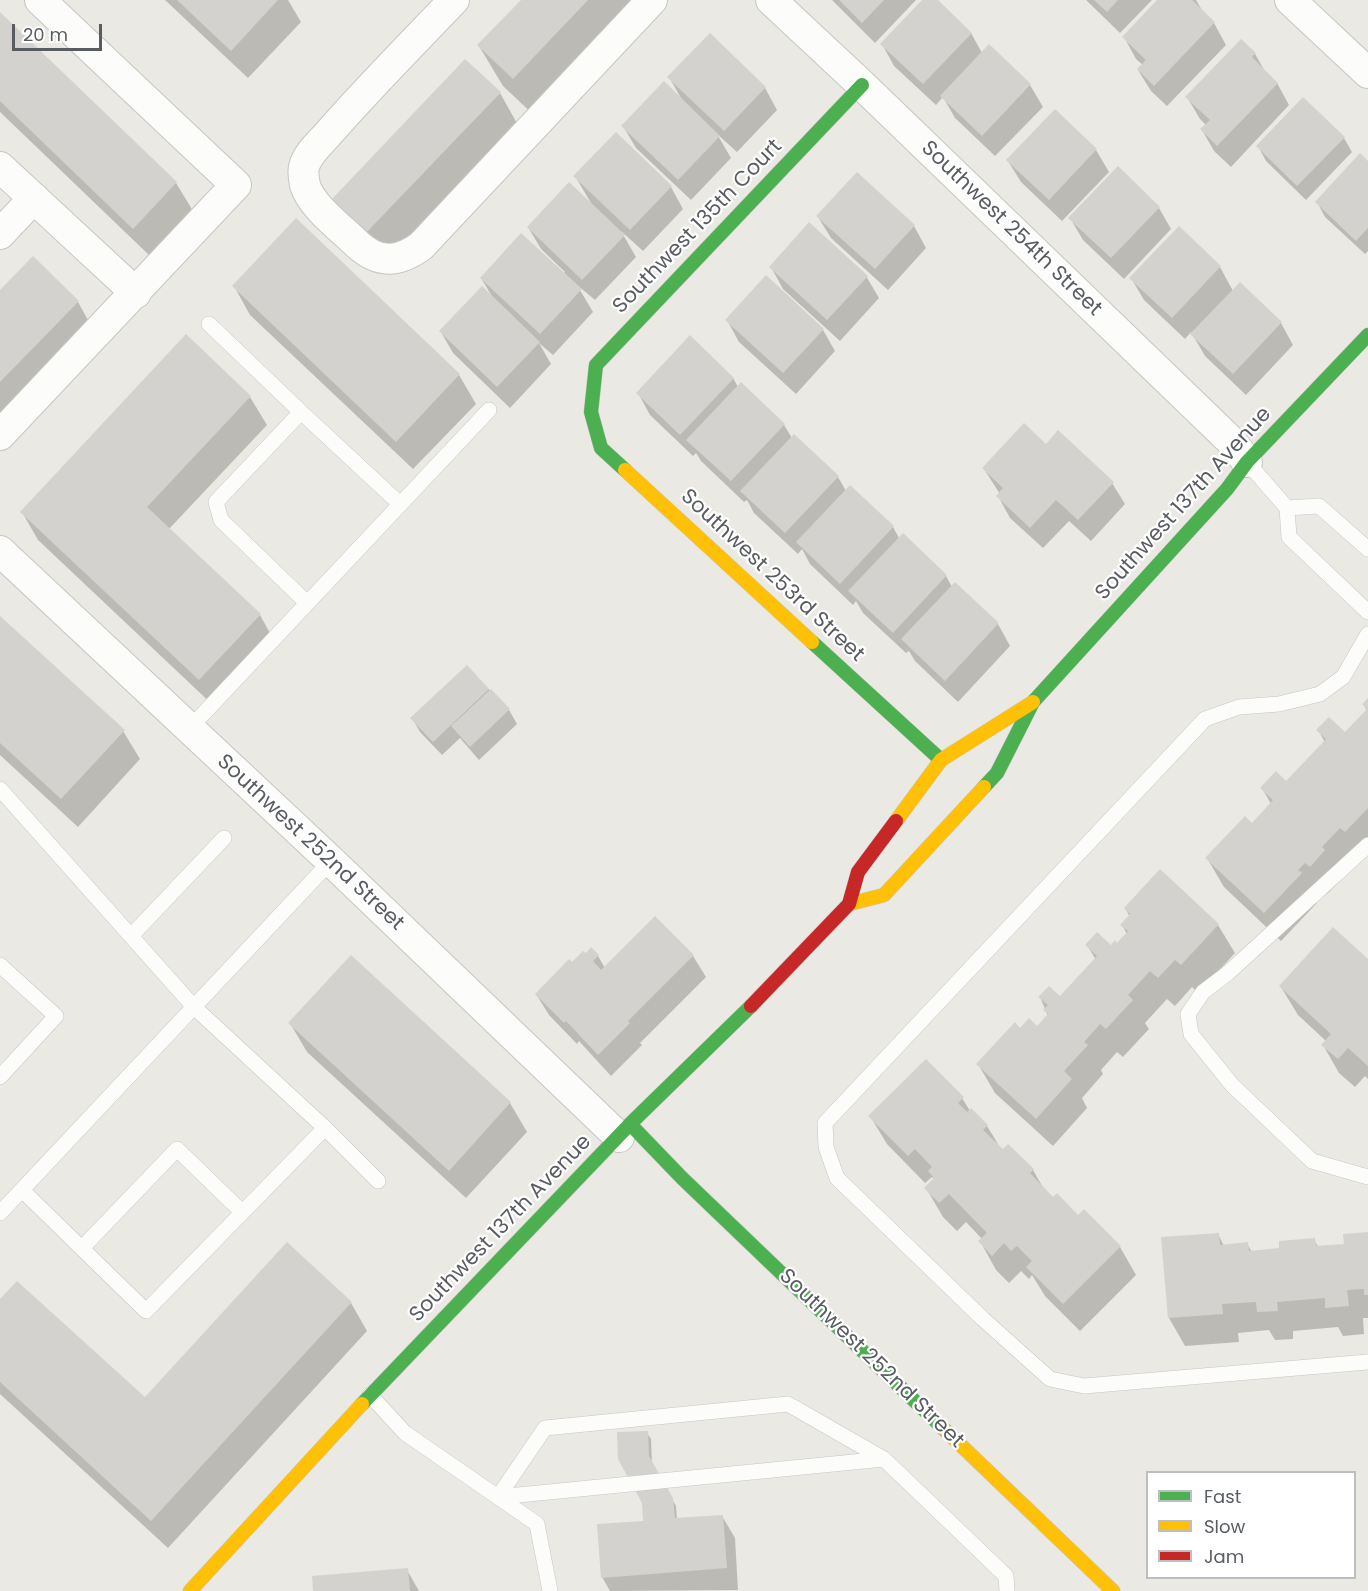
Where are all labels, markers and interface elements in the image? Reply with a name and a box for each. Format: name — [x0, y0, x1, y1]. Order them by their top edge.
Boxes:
scale bar — [15, 12, 105, 50]
text: 20 m — [23, 22, 68, 47]
street label: Southwest 135th Court — [608, 135, 788, 319]
street label: Southwest 254th Street — [915, 136, 1107, 322]
street label: Southwest 137th Avenue — [1091, 402, 1277, 606]
street label: Southwest 253rd Street — [675, 484, 869, 668]
street label: Southwest 252nd Street — [211, 750, 409, 936]
street label: Southwest 137th Avenue — [405, 1130, 597, 1328]
street label: Southwest 252nd Street — [773, 1264, 969, 1454]
legend — [1146, 1471, 1356, 1579]
text: Fast — [1204, 1484, 1241, 1509]
text: Slow — [1204, 1514, 1245, 1539]
text: Jam — [1204, 1544, 1244, 1569]

